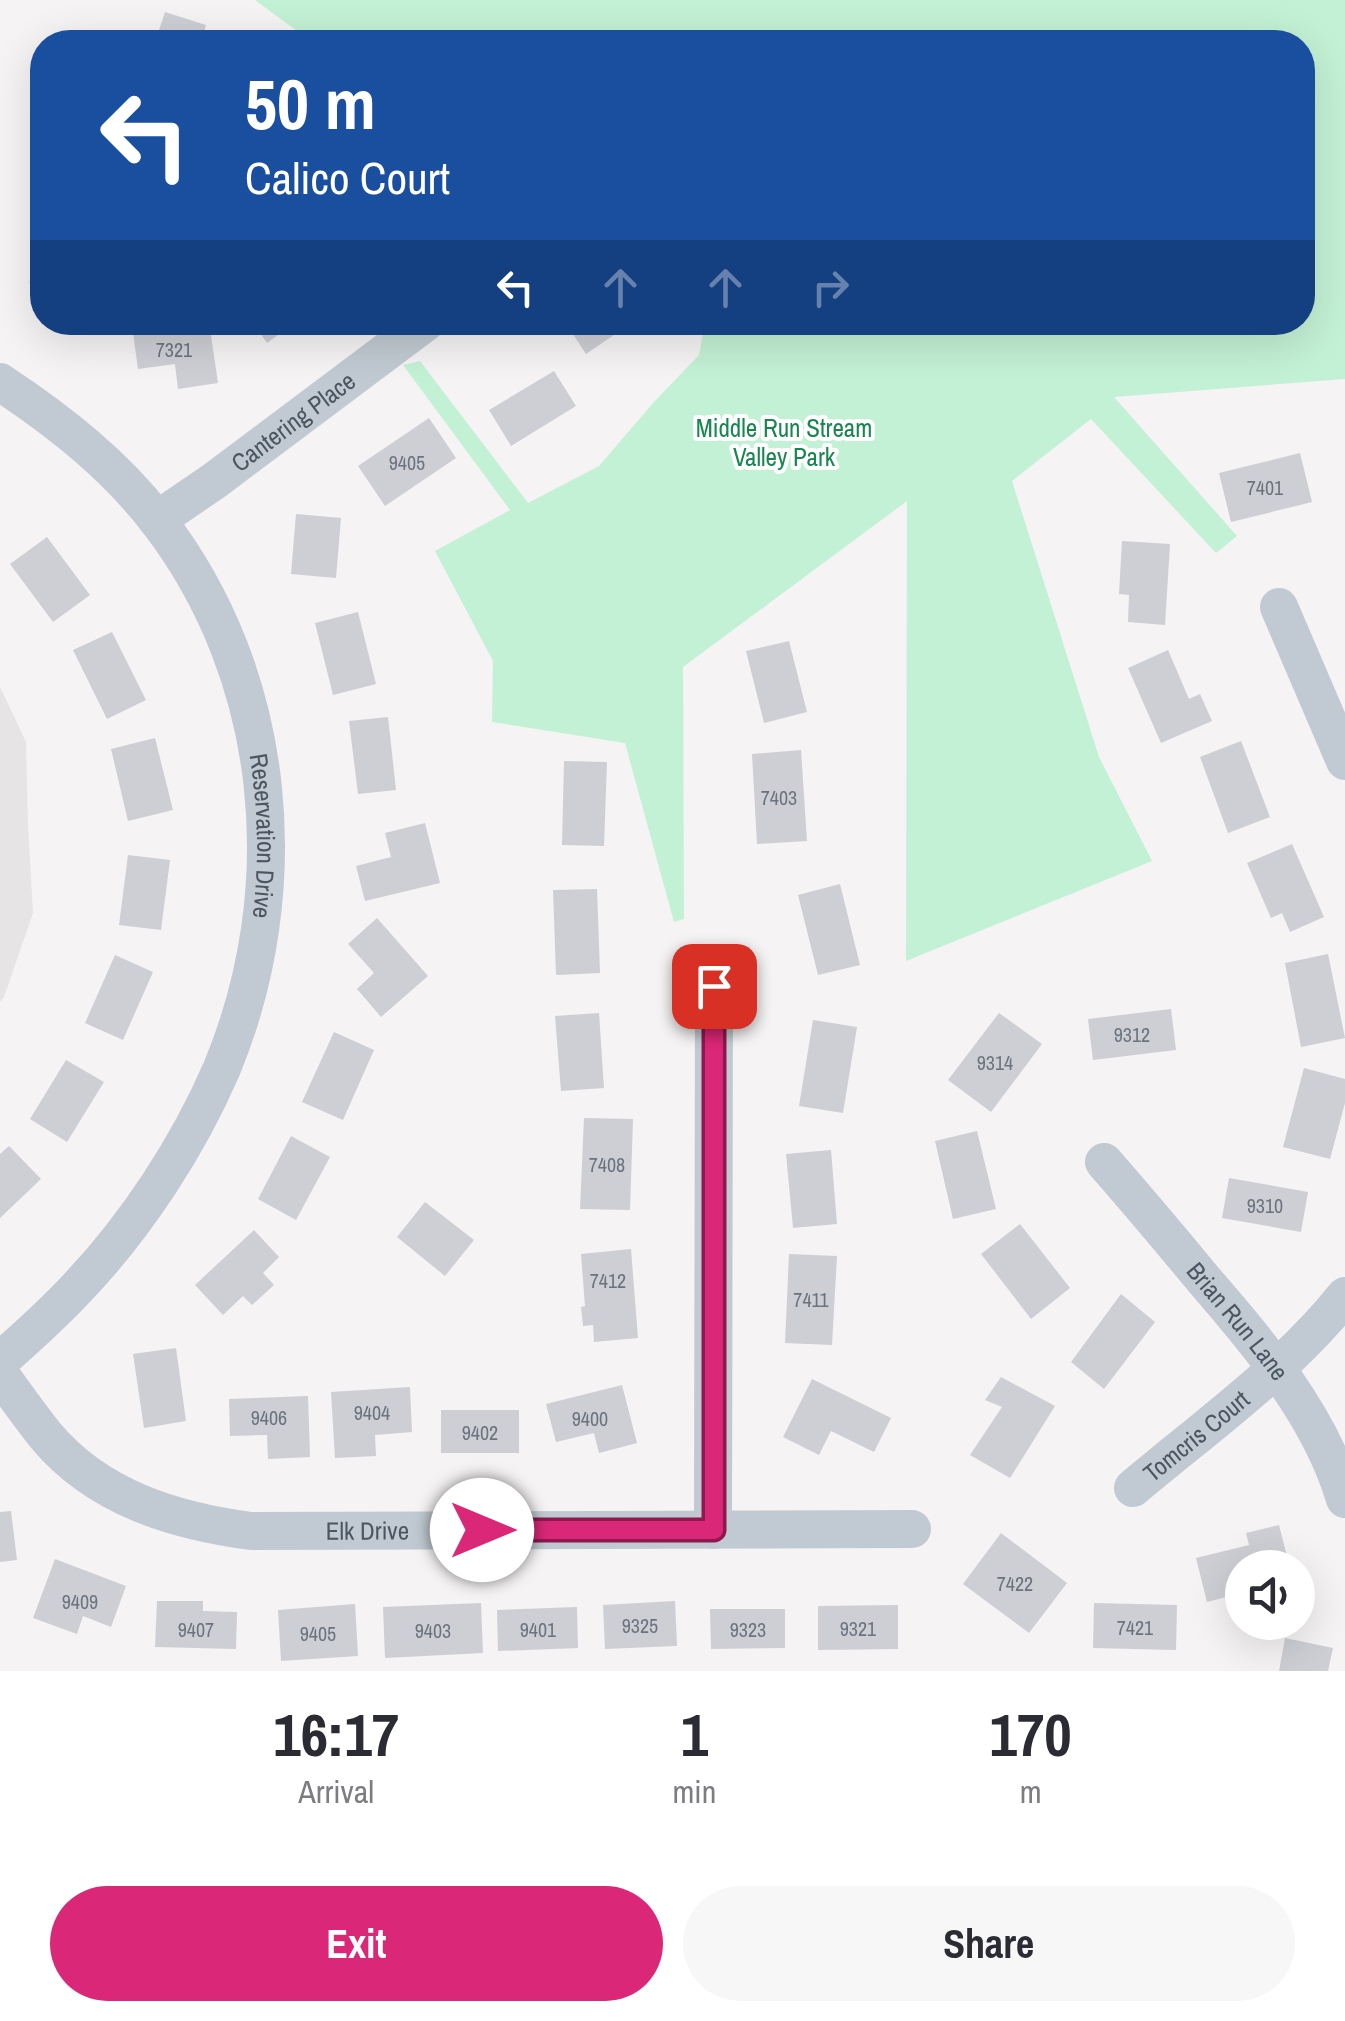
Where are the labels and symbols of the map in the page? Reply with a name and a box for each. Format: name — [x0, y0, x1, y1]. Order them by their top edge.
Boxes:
house number: 7321 — [156, 336, 192, 363]
street label: Cantering Place — [224, 364, 362, 479]
park label: Middle Run Stream Valley Park — [696, 411, 872, 474]
house number: 9405 — [389, 449, 425, 476]
house number: 7401 — [1247, 474, 1283, 501]
street label: Reservation Drive — [242, 751, 283, 920]
house number: 7403 — [761, 784, 797, 811]
pin — [672, 944, 757, 1029]
house number: 9312 — [1114, 1021, 1150, 1048]
house number: 9314 — [977, 1049, 1013, 1076]
house number: 7408 — [589, 1151, 625, 1178]
house number: 9310 — [1247, 1192, 1283, 1219]
street label: Brian Run Lane — [1179, 1255, 1296, 1387]
house number: 7412 — [590, 1267, 626, 1294]
house number: 7411 — [793, 1286, 829, 1313]
street label: Tomcris Court — [1136, 1382, 1257, 1490]
house number: 9404 — [354, 1399, 390, 1426]
house number: 9406 — [251, 1404, 287, 1431]
house number: 9400 — [572, 1405, 608, 1432]
house number: 9402 — [462, 1419, 498, 1446]
position arrow — [430, 1478, 534, 1582]
street label: Elk Drive — [326, 1514, 409, 1548]
house number: 7422 — [997, 1570, 1033, 1597]
house number: 9409 — [62, 1588, 98, 1615]
house number: 9325 — [622, 1612, 658, 1639]
house number: 7421 — [1117, 1614, 1153, 1641]
house number: 9321 — [840, 1615, 876, 1642]
house number: 9407 — [178, 1616, 214, 1643]
house number: 9401 — [520, 1616, 556, 1643]
house number: 9323 — [730, 1616, 766, 1643]
house number: 9403 — [415, 1617, 451, 1644]
house number: 9405 — [300, 1620, 336, 1647]

